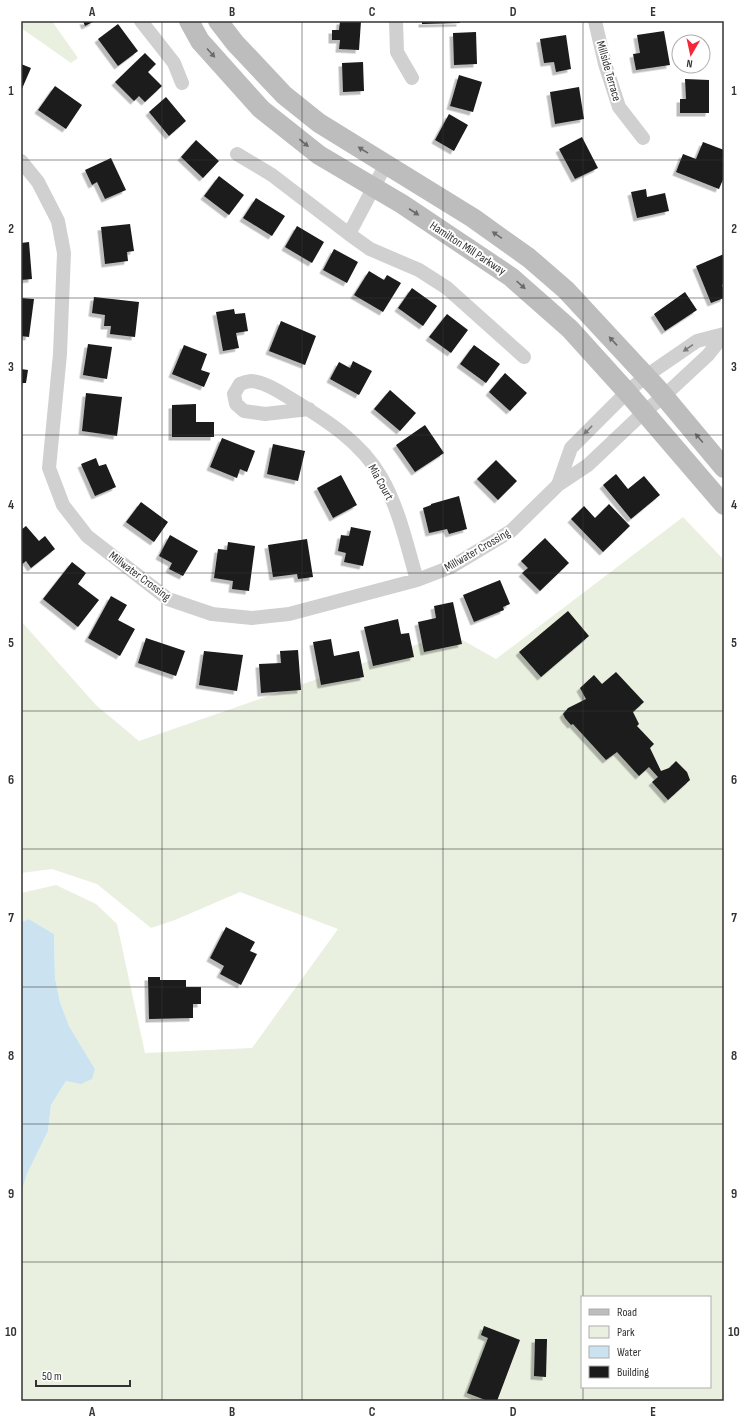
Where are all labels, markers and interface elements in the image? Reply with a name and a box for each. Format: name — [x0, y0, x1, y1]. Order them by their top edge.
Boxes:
text: A — [88, 4, 96, 20]
text: B — [229, 4, 235, 20]
text: C — [369, 4, 376, 20]
text: D — [510, 4, 517, 20]
text: E — [650, 4, 656, 20]
north arrow — [671, 34, 711, 74]
street label: Millside Terrace — [593, 39, 624, 103]
one-way arrow — [206, 48, 215, 58]
text: N — [685, 56, 693, 70]
text: 1 — [8, 83, 14, 99]
text: 1 — [731, 83, 737, 99]
one-way arrow — [298, 139, 309, 148]
one-way arrow — [358, 146, 368, 154]
one-way arrow — [409, 208, 419, 216]
street label: Hamilton Mill Parkway — [427, 218, 509, 279]
text: 2 — [8, 221, 14, 237]
text: 2 — [731, 221, 737, 237]
one-way arrow — [491, 231, 502, 239]
one-way arrow — [516, 281, 526, 290]
one-way arrow — [608, 336, 618, 346]
one-way arrow — [683, 344, 693, 352]
text: 3 — [8, 359, 14, 375]
text: 3 — [731, 359, 737, 375]
one-way arrow — [583, 425, 593, 435]
one-way arrow — [694, 433, 703, 444]
street label: Mia Court — [365, 462, 397, 503]
text: 4 — [8, 497, 14, 513]
text: 4 — [731, 497, 737, 513]
street label: Millwater Crossing — [442, 525, 513, 575]
street label: Millwater Crossing — [106, 548, 174, 605]
text: 5 — [8, 635, 14, 651]
text: 5 — [731, 635, 737, 651]
text: 6 — [8, 772, 14, 788]
text: 6 — [731, 772, 737, 788]
text: 7 — [8, 910, 14, 926]
text: 7 — [731, 910, 737, 926]
text: 8 — [8, 1048, 14, 1064]
text: 8 — [731, 1048, 737, 1064]
text: 9 — [8, 1186, 14, 1202]
text: 9 — [731, 1186, 737, 1202]
legend — [581, 1296, 711, 1388]
text: Road — [617, 1305, 637, 1320]
text: 10 — [5, 1324, 17, 1340]
text: 10 — [728, 1324, 740, 1340]
text: Park — [617, 1325, 635, 1340]
text: Water — [617, 1345, 641, 1360]
scale bar — [36, 1362, 130, 1388]
text: Building — [617, 1365, 649, 1380]
text: 50 m — [42, 1369, 62, 1384]
text: A — [88, 1404, 96, 1420]
text: B — [229, 1404, 235, 1420]
text: C — [369, 1404, 376, 1420]
text: D — [510, 1404, 517, 1420]
text: E — [650, 1404, 656, 1420]

